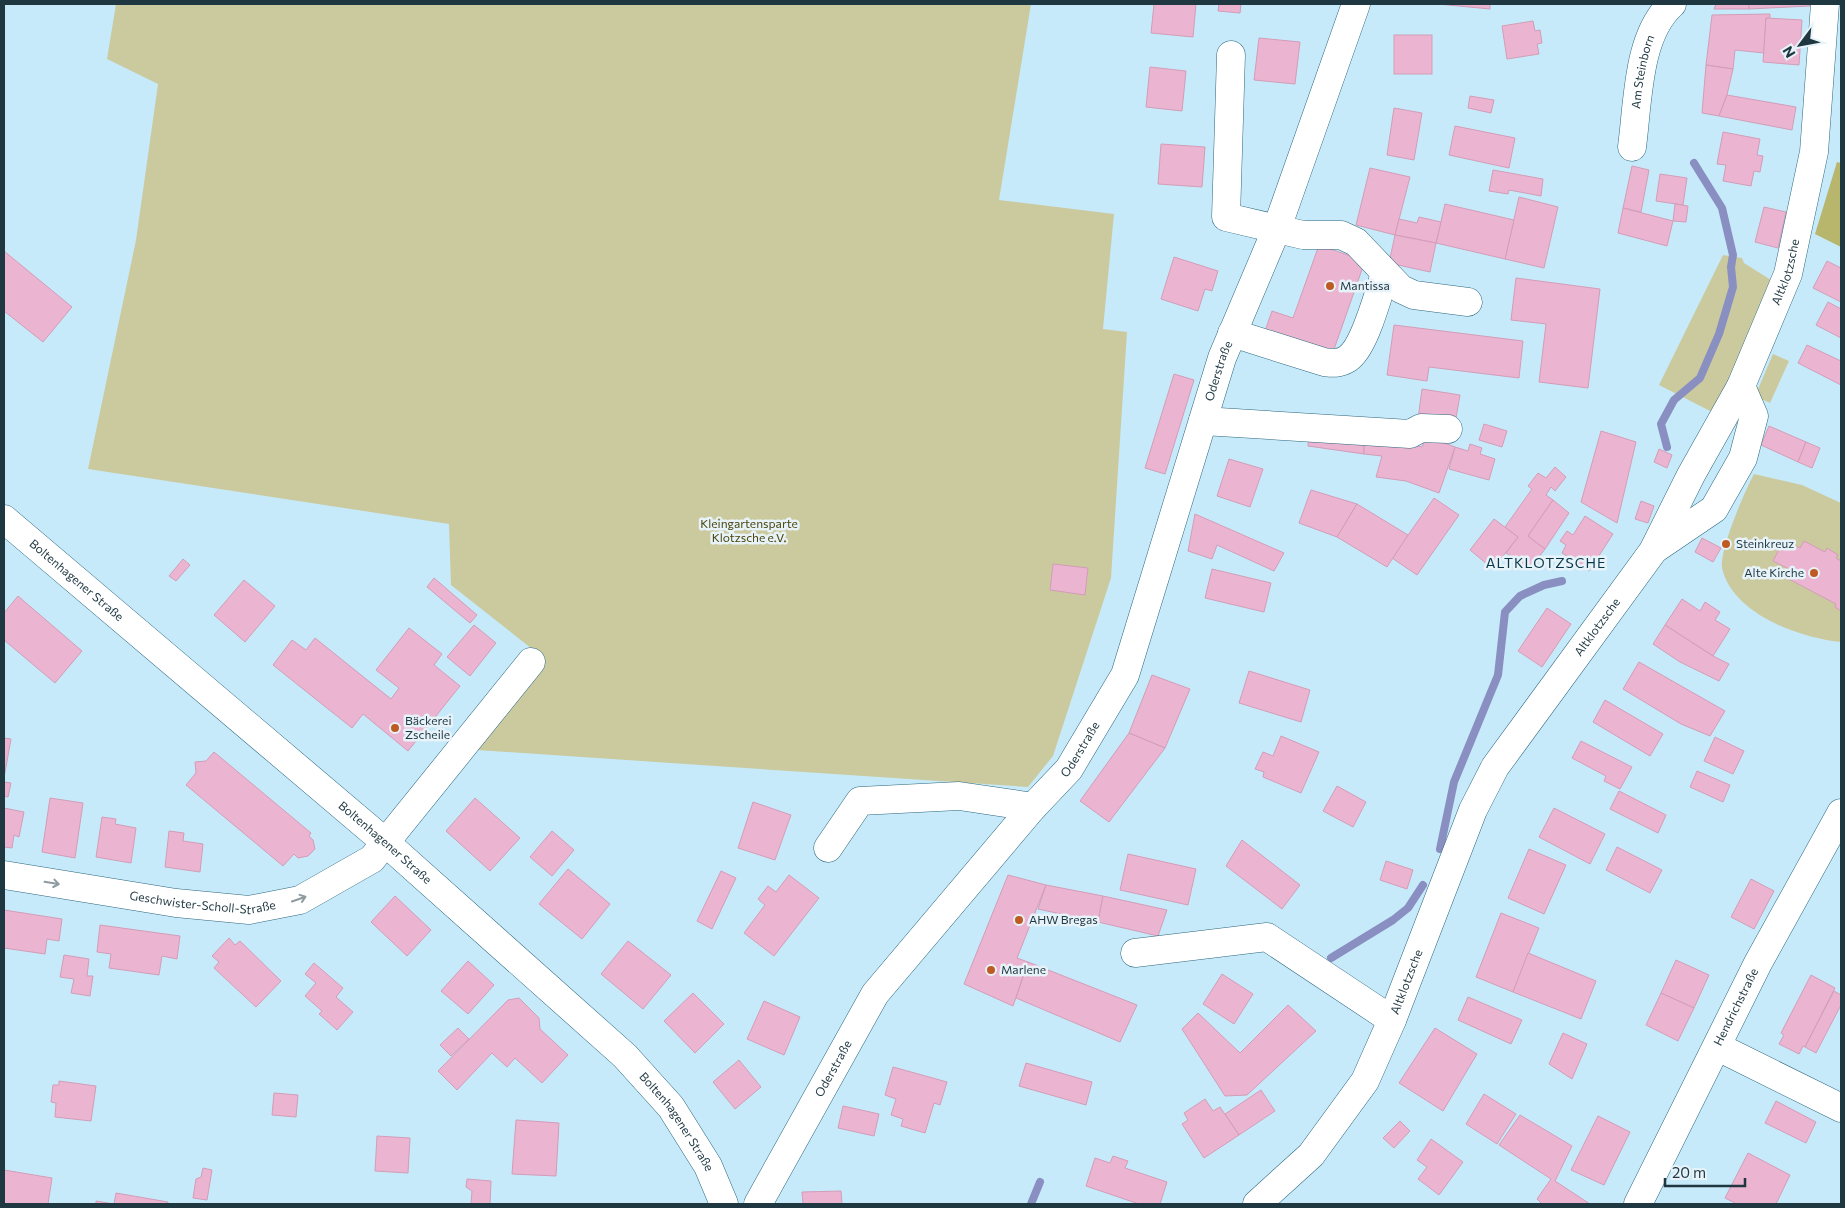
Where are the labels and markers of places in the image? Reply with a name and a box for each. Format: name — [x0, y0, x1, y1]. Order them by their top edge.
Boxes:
place label: Mantissa — [1340, 278, 1390, 292]
marker: Mantissa — [1324, 280, 1336, 292]
place label: Steinkreuz — [1736, 536, 1794, 550]
marker: Steinkreuz — [1720, 538, 1732, 550]
place label: Alte Kirche — [1744, 565, 1804, 579]
marker: Alte Kirche — [1808, 567, 1820, 579]
place label: Bäckerei Zscheile — [405, 713, 451, 741]
marker: Bäckerei Zscheile — [389, 722, 401, 734]
place label: AHW Bregas — [1029, 912, 1098, 926]
marker: AHW Bregas — [1013, 914, 1025, 926]
place label: Marlene — [1001, 962, 1046, 976]
marker: Marlene — [985, 964, 997, 976]

